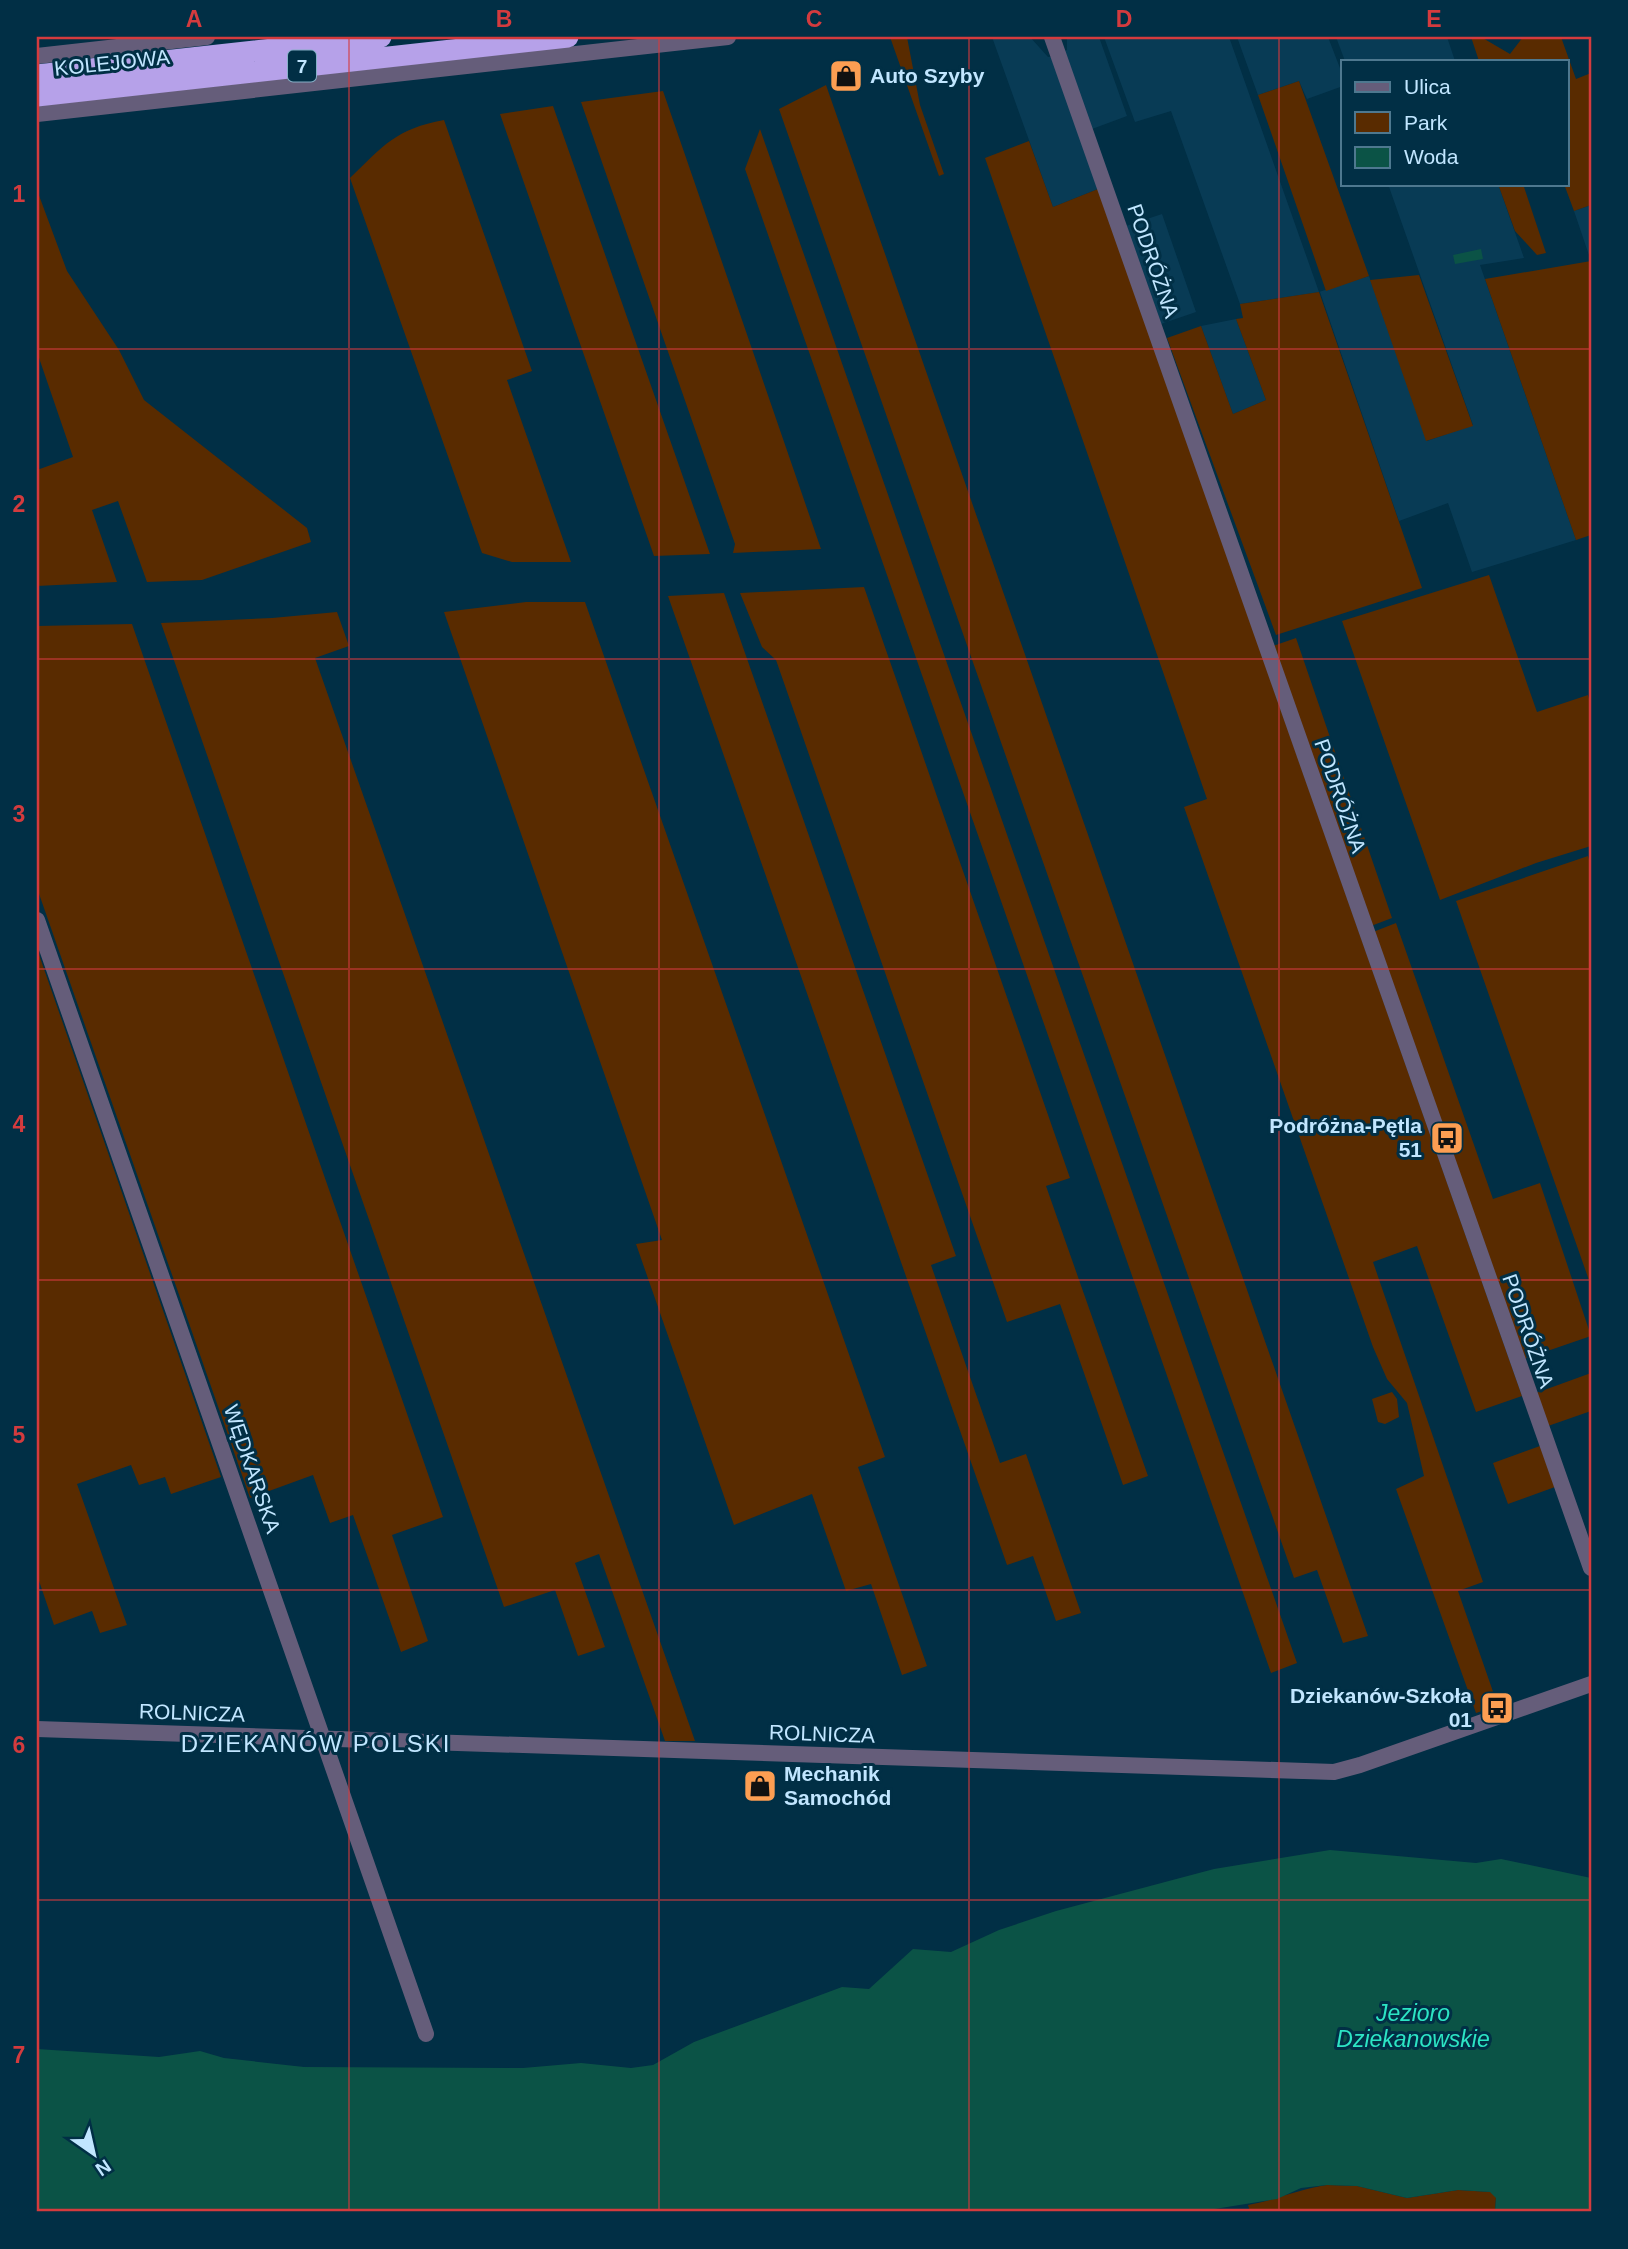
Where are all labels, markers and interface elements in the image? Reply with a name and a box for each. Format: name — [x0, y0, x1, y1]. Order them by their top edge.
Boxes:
text: A — [186, 6, 202, 32]
text: B — [496, 6, 512, 32]
text: C — [806, 6, 822, 32]
text: D — [1116, 6, 1132, 32]
text: E — [1426, 6, 1442, 32]
street label: KOLEJOWA — [53, 45, 171, 80]
road number: 7 — [288, 50, 316, 82]
shop icon: Auto Szyby — [827, 57, 865, 95]
legend — [1341, 60, 1568, 186]
place label: Auto Szyby — [870, 64, 985, 87]
text: Ulica — [1404, 75, 1451, 98]
text: Park — [1404, 111, 1448, 134]
text: Woda — [1404, 145, 1459, 168]
text: 1 — [13, 181, 26, 207]
street label: PODRÓŻNA — [1123, 201, 1184, 321]
text: 2 — [13, 491, 25, 517]
street label: PODRÓŻNA — [1310, 736, 1371, 856]
text: 3 — [13, 801, 25, 827]
text: 4 — [13, 1111, 26, 1137]
place label: Podróżna-Pętla 51 — [1269, 1114, 1422, 1161]
bus stop icon: Podróżna-Pętla 51 — [1428, 1119, 1466, 1157]
street label: PODRÓŻNA — [1498, 1271, 1559, 1391]
street label: WĘDKARSKA — [220, 1402, 285, 1536]
text: 5 — [13, 1422, 26, 1448]
place label: Dziekanów-Szkoła 01 — [1290, 1684, 1472, 1731]
bus stop icon: Dziekanów-Szkoła 01 — [1478, 1689, 1516, 1727]
street label: ROLNICZA — [139, 1699, 245, 1726]
street label: ROLNICZA — [769, 1720, 875, 1747]
district label: DZIEKANÓW POLSKI — [181, 1730, 451, 1757]
text: 6 — [13, 1732, 25, 1758]
place label: Mechanik Samochód — [784, 1762, 891, 1809]
shop icon: Mechanik Samochód — [741, 1767, 779, 1805]
water label: Jezioro Dziekanowskie — [1336, 2000, 1490, 2052]
text: 7 — [13, 2042, 25, 2068]
north arrow — [60, 2120, 130, 2190]
text: N — [92, 2155, 115, 2180]

